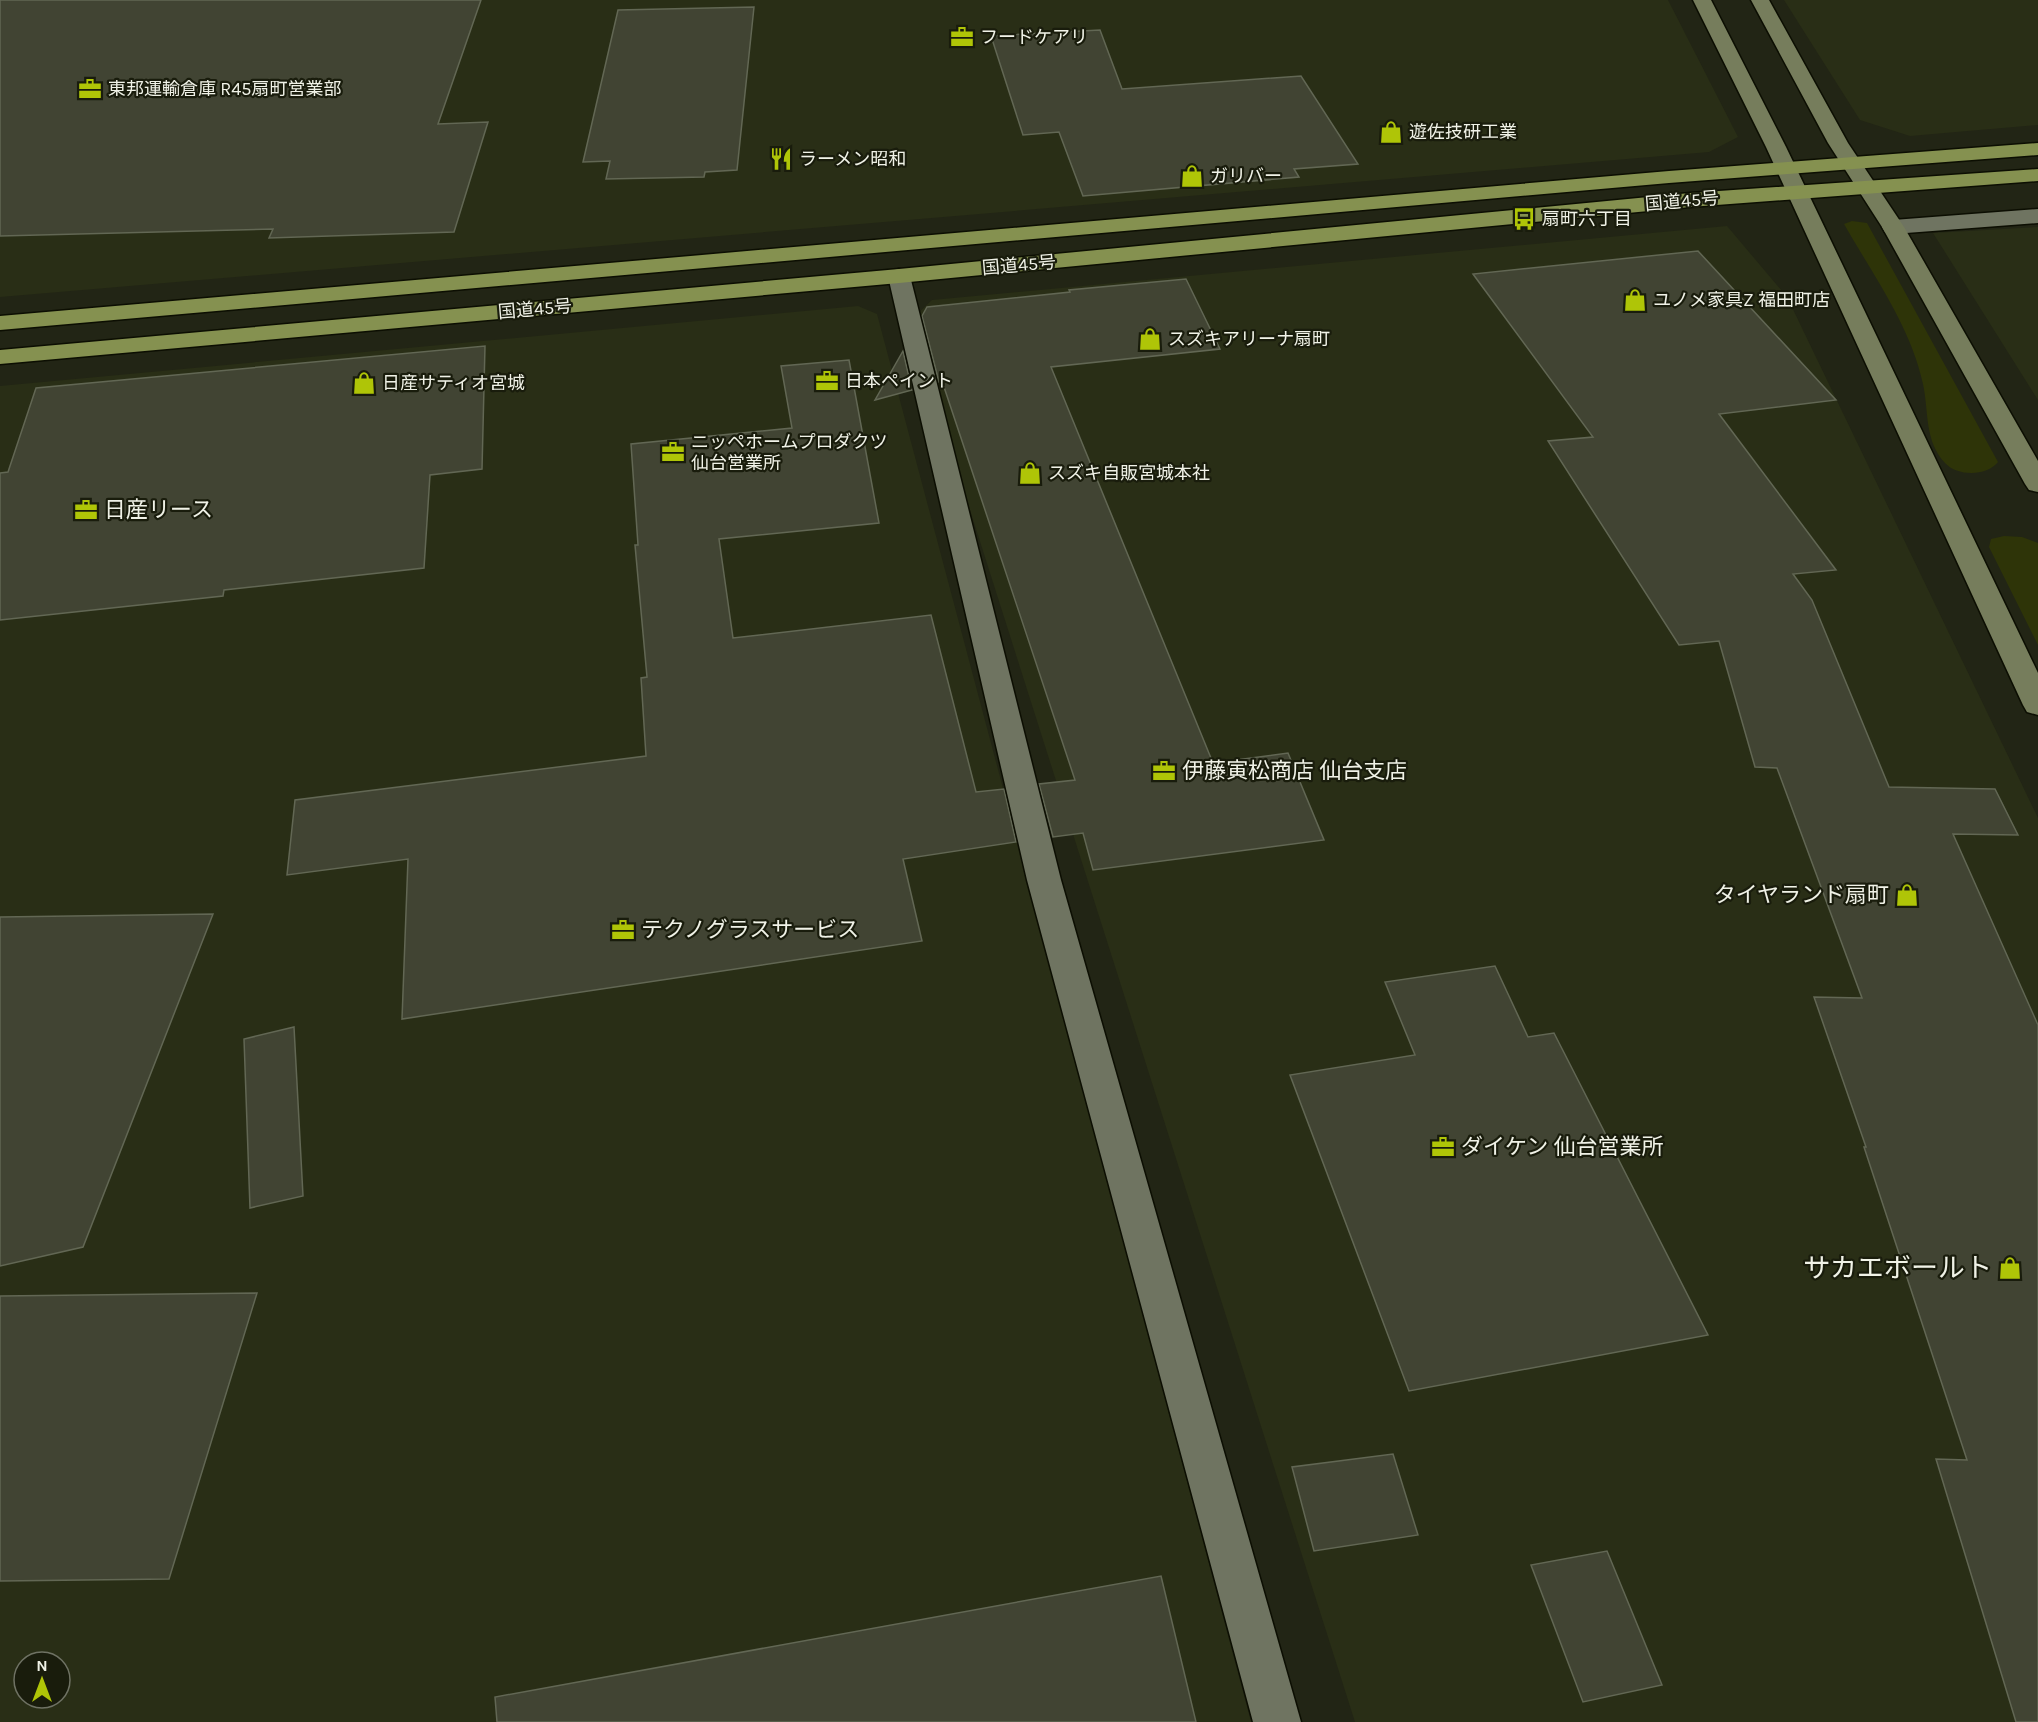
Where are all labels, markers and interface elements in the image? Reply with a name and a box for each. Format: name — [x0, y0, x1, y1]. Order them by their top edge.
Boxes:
office icon: フードケアリ — [949, 24, 975, 50]
place label: フードケアリ — [980, 26, 1088, 48]
office icon: 東邦運輸倉庫 R45扇町営業部 — [77, 76, 103, 102]
place label: 東邦運輸倉庫 R45扇町営業部 — [108, 78, 342, 100]
shop icon: 遊佐技研工業 — [1378, 119, 1404, 145]
place label: 遊佐技研工業 — [1409, 121, 1517, 143]
restaurant icon: ラーメン昭和 — [768, 146, 794, 172]
place label: ラーメン昭和 — [799, 148, 906, 170]
shop icon: ガリバー — [1179, 163, 1205, 189]
place label: ガリバー — [1210, 165, 1282, 187]
street label: 国道45号 — [1644, 187, 1720, 215]
bus stop icon: 扇町六丁目 — [1511, 206, 1537, 232]
place label: 扇町六丁目 — [1542, 208, 1632, 230]
street label: 国道45号 — [981, 251, 1057, 279]
shop icon: ユノメ家具Z 福田町店 — [1622, 287, 1648, 313]
place label: ユノメ家具Z 福田町店 — [1653, 289, 1830, 311]
street label: 国道45号 — [497, 295, 573, 323]
shop icon: スズキアリーナ扇町 — [1137, 326, 1163, 352]
place label: スズキアリーナ扇町 — [1168, 328, 1330, 350]
office icon: 日本ペイント — [814, 368, 840, 394]
shop icon: 日産サティオ宮城 — [351, 370, 377, 396]
place label: 日本ペイント — [845, 370, 953, 392]
place label: 日産サティオ宮城 — [382, 372, 525, 394]
place label: ニッペホームプロダクツ 仙台営業所 — [691, 431, 887, 474]
office icon: ニッペホームプロダクツ 仙台営業所 — [660, 439, 686, 465]
shop icon: スズキ自販宮城本社 — [1017, 460, 1043, 486]
place label: スズキ自販宮城本社 — [1048, 462, 1210, 484]
office icon: 日産リース — [73, 497, 99, 523]
place label: 日産リース — [104, 497, 213, 523]
office icon: 伊藤寅松商店 仙台支店 — [1151, 758, 1177, 784]
place label: 伊藤寅松商店 仙台支店 — [1182, 758, 1407, 784]
place label: タイヤランド扇町 — [1714, 882, 1889, 908]
shop icon: タイヤランド扇町 — [1894, 882, 1920, 908]
office icon: テクノグラスサービス — [610, 917, 636, 943]
place label: テクノグラスサービス — [641, 917, 859, 943]
office icon: ダイケン 仙台営業所 — [1430, 1134, 1456, 1160]
place label: ダイケン 仙台営業所 — [1461, 1134, 1664, 1160]
place label: サカエボールト — [1803, 1252, 1992, 1284]
shop icon: サカエボールト — [1997, 1255, 2023, 1281]
north arrow — [12, 1650, 72, 1710]
text: N — [36, 1656, 48, 1675]

